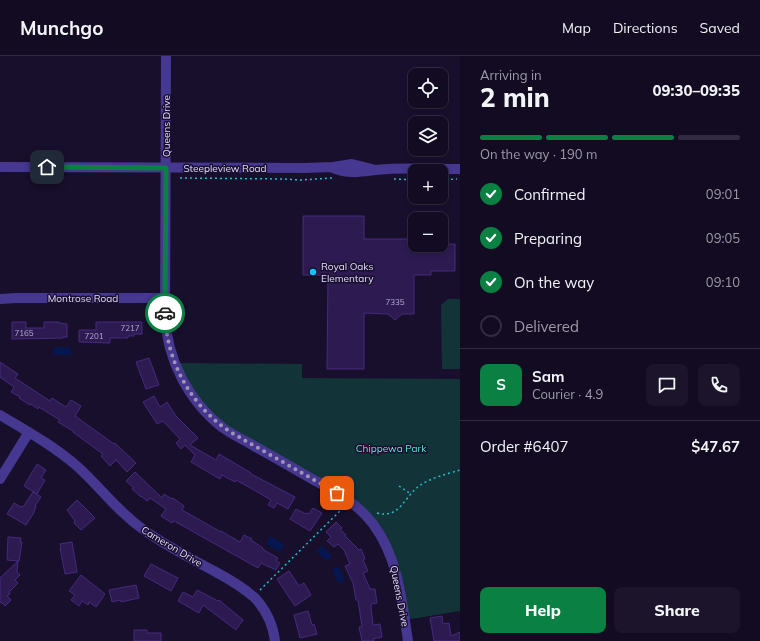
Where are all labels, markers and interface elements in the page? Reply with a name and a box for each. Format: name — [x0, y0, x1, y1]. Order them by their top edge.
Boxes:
text: Munchgo — [20, 16, 103, 40]
text: Map — [562, 19, 591, 37]
text: Directions — [613, 19, 678, 37]
text: Saved — [700, 19, 740, 37]
text: Arriving in — [480, 67, 542, 83]
map controls — [408, 68, 448, 252]
button: locate — [408, 68, 448, 108]
text: 2 min — [480, 81, 550, 114]
text: 09:30–09:35 — [653, 81, 740, 100]
street label: Queens Drive — [160, 95, 173, 157]
button: layers — [408, 116, 448, 156]
text: On the way · 190 m — [480, 146, 597, 162]
pin — [30, 150, 64, 184]
icon: home — [36, 156, 58, 178]
street label: Steepleview Road — [183, 162, 267, 175]
button: + — [408, 164, 448, 204]
icon: check — [480, 183, 502, 205]
text: Confirmed — [514, 185, 585, 204]
text: 09:01 — [706, 186, 740, 202]
button: − — [408, 212, 448, 252]
icon: check — [480, 227, 502, 249]
text: Preparing — [514, 229, 582, 248]
text: 09:05 — [706, 230, 740, 246]
place label: Royal Oaks Elementary — [321, 260, 374, 285]
marker: Royal Oaks Elementary — [308, 267, 318, 277]
icon: check — [480, 271, 502, 293]
text: On the way — [514, 273, 594, 292]
text: 09:10 — [706, 274, 740, 290]
street label: Montrose Road — [48, 292, 118, 305]
courier — [145, 293, 185, 333]
house number: 7335 — [385, 297, 405, 307]
icon: car — [154, 302, 176, 324]
text: Delivered — [514, 317, 579, 336]
house number: 7217 — [120, 323, 140, 333]
house number: 7165 — [14, 328, 34, 338]
house number: 7201 — [84, 331, 104, 341]
button: chat — [646, 364, 688, 406]
button: phone — [698, 364, 740, 406]
text: Sam — [532, 367, 564, 386]
text: S — [496, 375, 506, 394]
text: Courier · 4.9 — [532, 386, 603, 402]
text: Order #6407 — [480, 437, 568, 456]
text: $47.67 — [691, 437, 740, 456]
park label: Chippewa Park — [356, 442, 427, 455]
pin — [320, 476, 354, 510]
icon: bag — [326, 482, 348, 504]
street label: Cameron Drive — [139, 523, 205, 570]
street label: Queens Drive — [387, 564, 412, 628]
button: Help — [480, 587, 606, 633]
button: Share — [614, 587, 740, 633]

